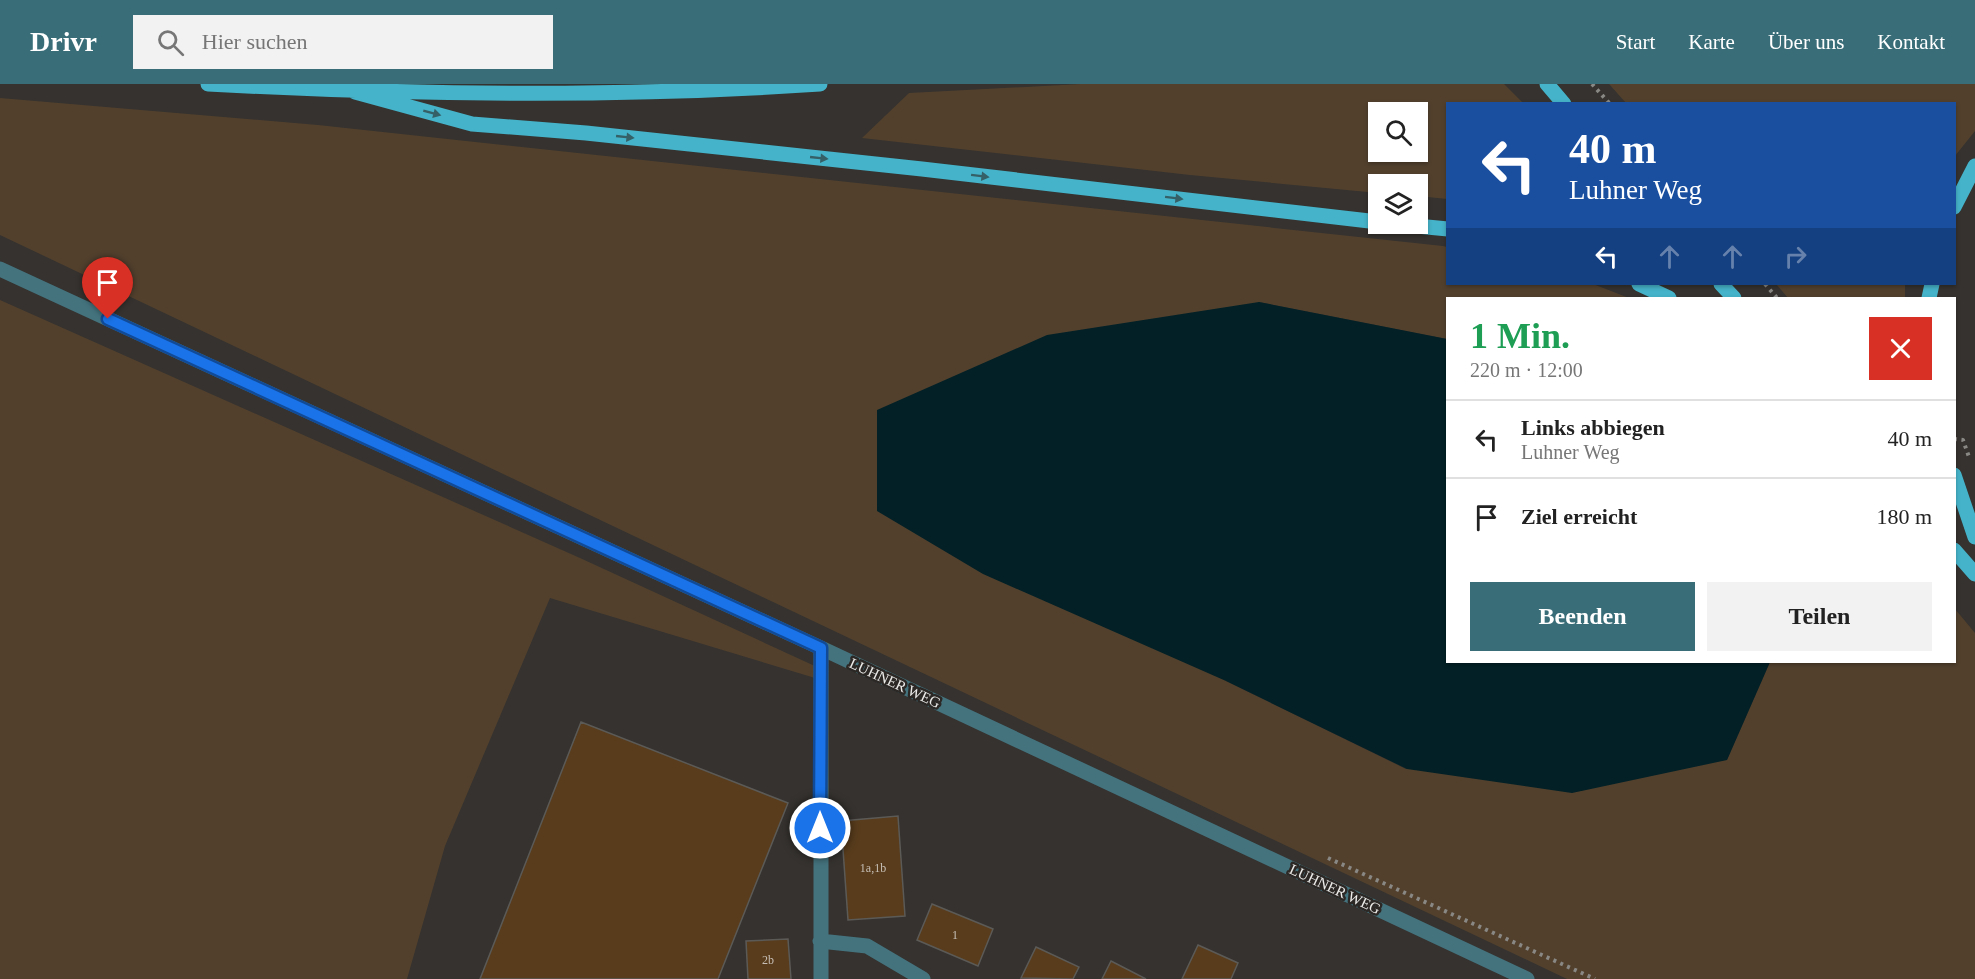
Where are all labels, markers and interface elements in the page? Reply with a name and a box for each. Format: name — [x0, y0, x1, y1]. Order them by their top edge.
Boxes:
search box — [133, 15, 553, 69]
text: Drivr — [30, 26, 97, 57]
icon: search — [154, 26, 187, 59]
text: Hier suchen — [202, 29, 308, 54]
text: Start — [1616, 30, 1655, 54]
text: Karte — [1688, 30, 1735, 54]
text: Über uns — [1768, 30, 1844, 54]
text: Kontakt — [1877, 30, 1945, 54]
map controls — [1368, 102, 1428, 234]
button: search — [1368, 102, 1428, 162]
one-way arrow — [423, 109, 441, 118]
icon: left — [1470, 126, 1548, 204]
text: 40 m — [1569, 126, 1657, 172]
one-way arrow — [615, 132, 634, 142]
one-way arrow — [809, 153, 828, 163]
one-way arrow — [970, 171, 989, 181]
button: layers — [1368, 174, 1428, 234]
text: Luhner Weg — [1569, 175, 1702, 205]
one-way arrow — [1164, 193, 1183, 203]
icon: left — [1590, 240, 1623, 273]
icon: ahead — [1653, 240, 1686, 273]
icon: ahead — [1716, 240, 1749, 273]
icon: right — [1779, 240, 1812, 273]
pin — [82, 257, 133, 319]
icon: arrive — [91, 266, 124, 299]
text: 1 Min. — [1470, 316, 1570, 356]
button: close — [1869, 317, 1932, 380]
text: 220 m · 12:00 — [1470, 359, 1583, 381]
text: Links abbiegen — [1521, 415, 1665, 440]
icon: left — [1470, 423, 1503, 456]
text: 40 m — [1887, 426, 1932, 451]
text: Luhner Weg — [1521, 441, 1620, 463]
icon: arrive — [1470, 501, 1503, 534]
text: Ziel erreicht — [1521, 504, 1637, 529]
text: 180 m — [1876, 504, 1932, 529]
button: Beenden — [1470, 582, 1695, 651]
button: Teilen — [1707, 582, 1932, 651]
street label: LUHNER WEG — [847, 655, 943, 711]
position arrow — [788, 796, 852, 860]
house number: 1a,1b — [860, 861, 886, 875]
street label: LUHNER WEG — [1287, 861, 1383, 917]
house number: 1 — [952, 928, 958, 942]
house number: 2b — [762, 953, 774, 967]

